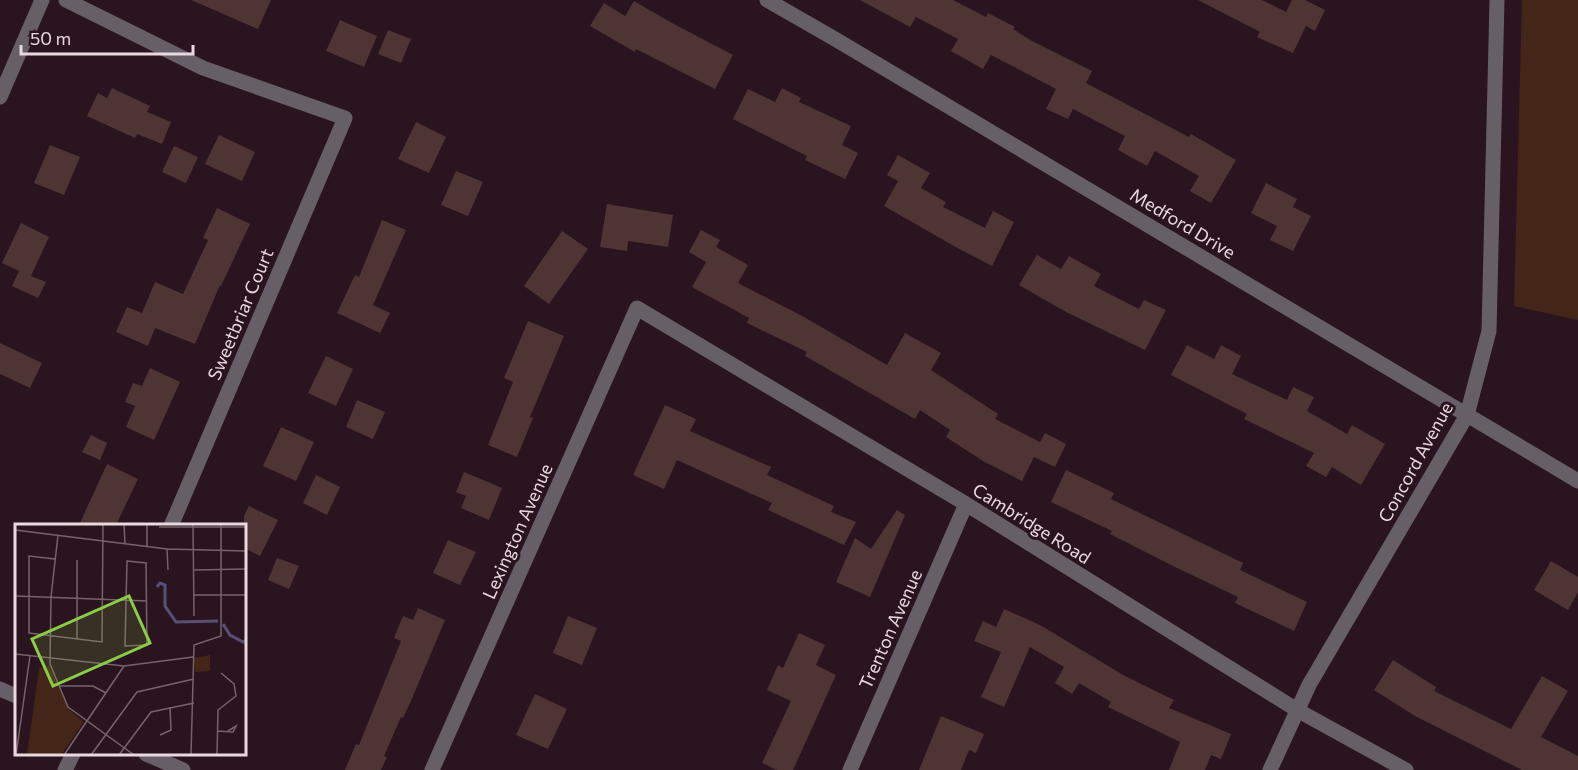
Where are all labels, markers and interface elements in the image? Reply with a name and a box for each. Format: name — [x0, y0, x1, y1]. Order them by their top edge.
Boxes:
scale bar — [21, 18, 194, 56]
text: 50 m — [30, 27, 71, 49]
street label: Medford Drive — [1126, 183, 1240, 263]
street label: Sweetbriar Court — [202, 245, 278, 383]
street label: Concord Avenue — [1373, 398, 1457, 526]
street label: Lexington Avenue — [477, 460, 557, 602]
street label: Cambridge Road — [969, 478, 1095, 568]
inset map — [15, 524, 246, 755]
street label: Trenton Avenue — [854, 566, 926, 692]

